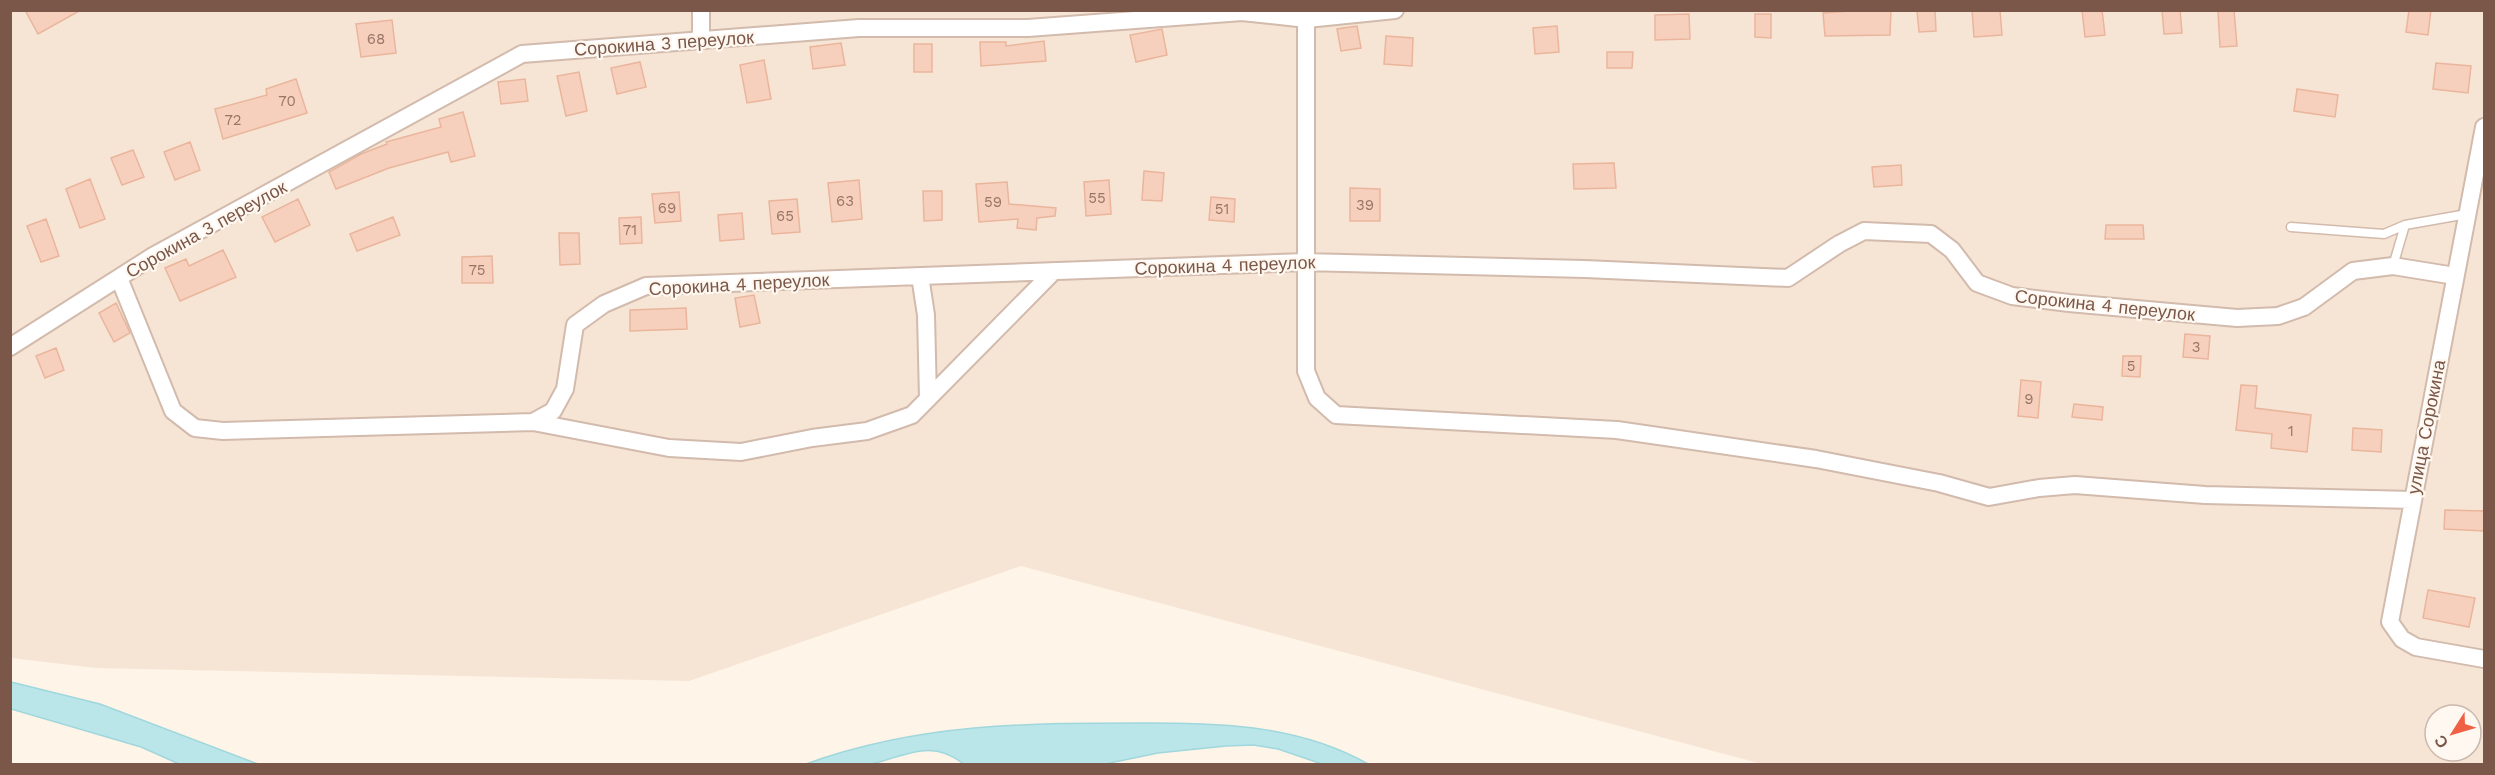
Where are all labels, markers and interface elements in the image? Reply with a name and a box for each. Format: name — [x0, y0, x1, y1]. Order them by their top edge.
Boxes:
street label: Сорокина 3 переулок — [573, 26, 755, 60]
house number: 68 — [367, 30, 385, 48]
house number: 70 — [278, 92, 296, 110]
house number: 72 — [224, 111, 242, 129]
street label: Сорокина 3 переулок — [122, 176, 290, 282]
house number: 55 — [1088, 189, 1106, 207]
house number: 63 — [836, 192, 854, 210]
house number: 59 — [984, 193, 1002, 211]
house number: 39 — [1356, 196, 1374, 214]
house number: 69 — [658, 199, 676, 217]
house number: 51 — [1215, 200, 1229, 218]
house number: 65 — [776, 207, 794, 225]
house number: 71 — [623, 221, 637, 239]
street label: Сорокина 4 переулок — [1134, 251, 1316, 279]
house number: 75 — [468, 261, 486, 279]
street label: Сорокина 4 переулок — [648, 269, 830, 299]
street label: Сорокина 4 переулок — [2014, 285, 2196, 325]
house number: 3 — [2192, 338, 2200, 356]
house number: 5 — [2127, 357, 2135, 375]
street label: улица Сорокина — [2403, 357, 2450, 496]
house number: 9 — [2024, 390, 2034, 408]
house number: 1 — [2288, 422, 2294, 440]
north arrow — [2423, 703, 2483, 763]
text: С — [2430, 731, 2452, 752]

